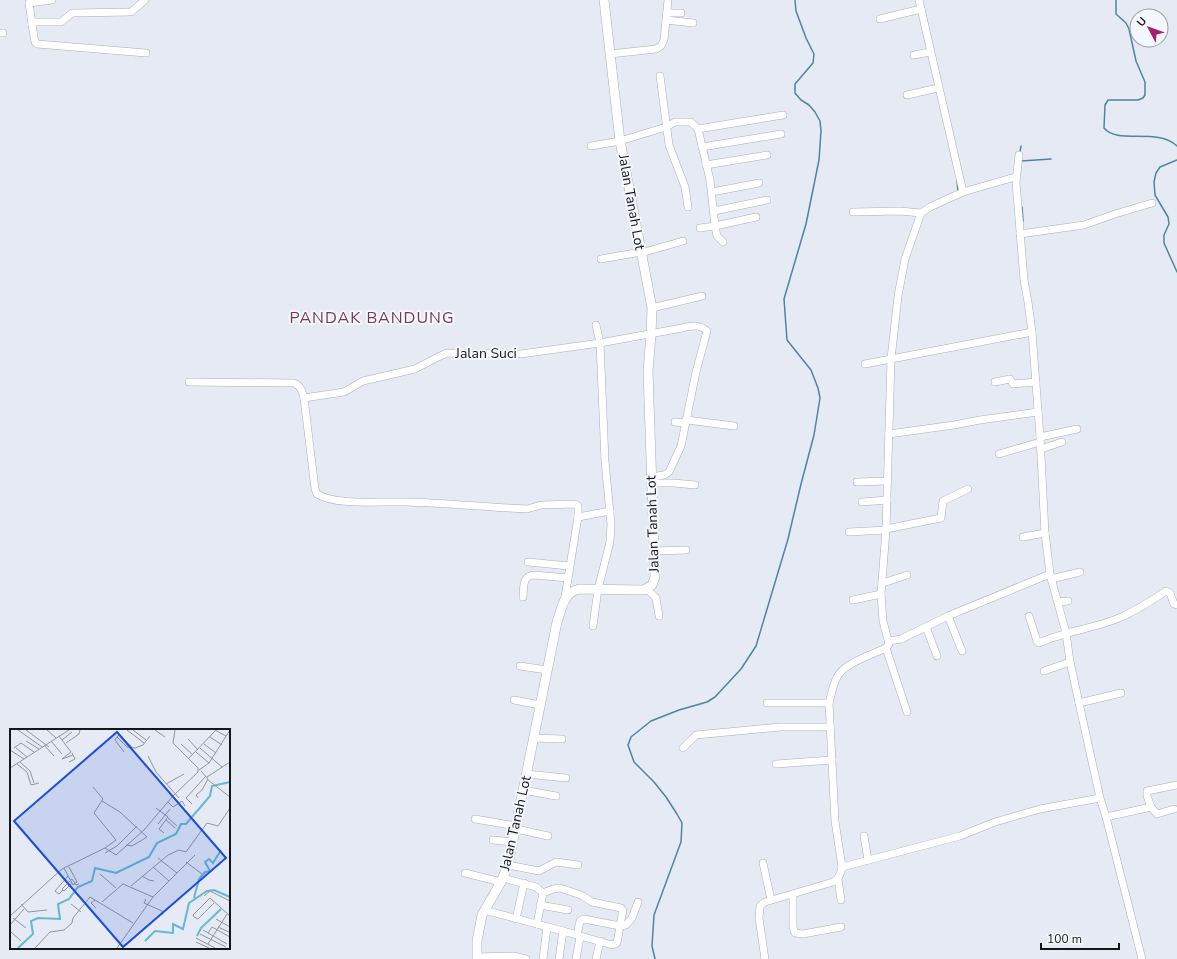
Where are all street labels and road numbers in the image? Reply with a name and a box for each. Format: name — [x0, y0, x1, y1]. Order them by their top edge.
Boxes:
street label: Jalan Tanah Lot — [614, 152, 649, 252]
street label: Jalan Suci — [454, 344, 517, 363]
street label: Jalan Tanah Lot — [641, 475, 664, 574]
street label: Jalan Tanah Lot — [495, 774, 536, 873]

